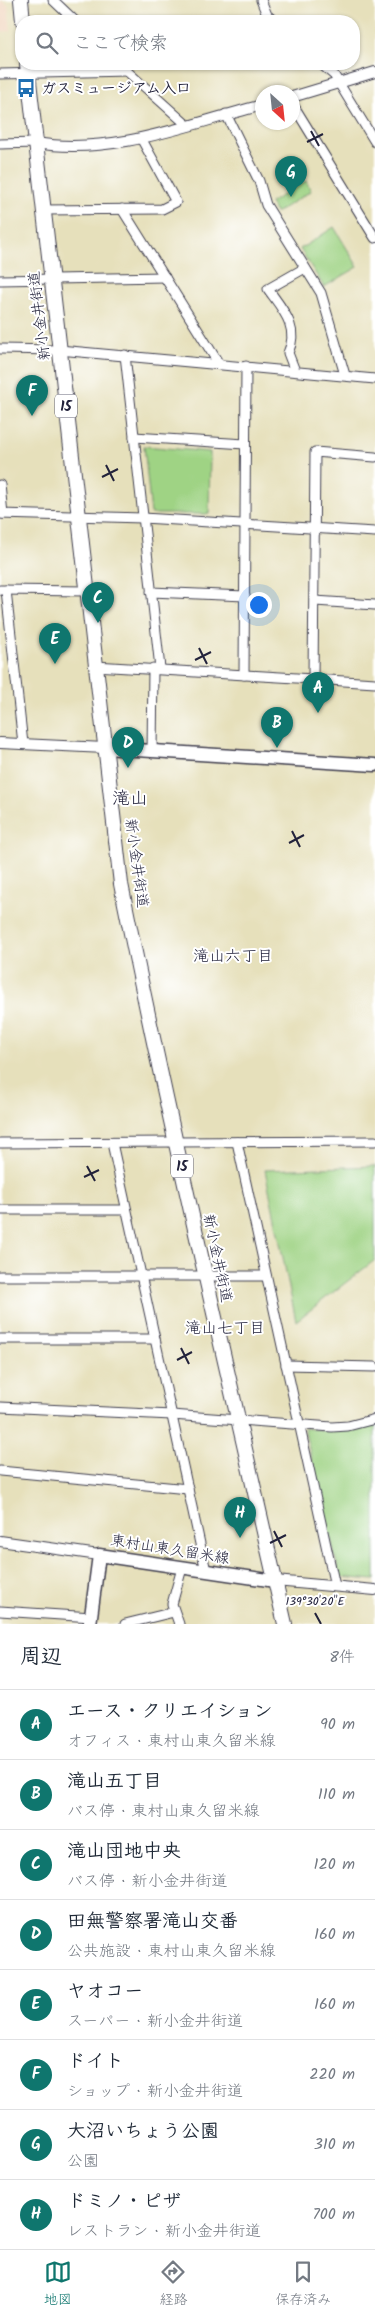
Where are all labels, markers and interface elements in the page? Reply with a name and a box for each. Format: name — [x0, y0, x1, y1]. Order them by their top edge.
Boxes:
search box — [15, 15, 360, 70]
icon: search — [33, 29, 61, 57]
text: ここで検索 — [73, 29, 168, 59]
bus stop icon: ガスミュージアム入口 — [15, 77, 37, 99]
place label: ガスミュージアム入口 — [41, 77, 191, 101]
north arrow — [255, 85, 300, 130]
pin: G — [275, 156, 307, 197]
street label: 新小金井街道 — [23, 270, 57, 362]
pin: F — [16, 375, 48, 416]
road number: 15 — [55, 394, 77, 418]
pin: C — [82, 582, 114, 623]
your location — [246, 592, 272, 618]
pin: E — [39, 623, 71, 664]
pin: A — [302, 672, 334, 713]
pin: B — [261, 707, 293, 748]
pin: D — [112, 727, 144, 768]
district label: 滝山 — [112, 785, 148, 814]
street label: 新小金井街道 — [118, 817, 154, 909]
district label: 滝山六丁目 — [193, 944, 273, 969]
road number: 15 — [171, 1154, 193, 1178]
street label: 新小金井街道 — [196, 1212, 238, 1305]
district label: 滝山七丁目 — [185, 1316, 265, 1341]
pin: H — [224, 1497, 256, 1538]
street label: 東村山東久留米線 — [109, 1529, 231, 1571]
text: 139°30'20"E — [285, 1592, 346, 1611]
text: 周辺 — [20, 1641, 62, 1674]
text: 8件 — [329, 1645, 355, 1670]
text: エース・クリエイション — [67, 1697, 273, 1727]
text: A — [31, 1712, 41, 1737]
text: 90 m — [320, 1712, 355, 1737]
text: オフィス · 東村山東久留米線 — [67, 1729, 276, 1754]
text: 滝山五丁目 — [67, 1767, 162, 1797]
text: B — [31, 1782, 41, 1807]
text: 110 m — [318, 1782, 355, 1807]
text: バス停 · 東村山東久留米線 — [67, 1799, 260, 1824]
text: 滝山団地中央 — [67, 1837, 181, 1867]
text: C — [31, 1852, 41, 1877]
text: 120 m — [314, 1852, 355, 1877]
text: バス停 · 新小金井街道 — [67, 1869, 228, 1894]
text: 田無警察署滝山交番 — [67, 1907, 238, 1937]
text: D — [31, 1922, 41, 1947]
text: 160 m — [314, 1922, 355, 1947]
text: 公共施設 · 東村山東久留米線 — [67, 1939, 276, 1964]
text: ヤオコー — [67, 1977, 143, 2007]
text: E — [32, 1992, 40, 2017]
text: 160 m — [314, 1992, 355, 2017]
text: スーパー · 新小金井街道 — [67, 2009, 243, 2034]
text: ドイト — [67, 2047, 124, 2077]
text: F — [32, 2062, 40, 2087]
text: 220 m — [309, 2062, 355, 2087]
text: ショップ · 新小金井街道 — [67, 2079, 243, 2104]
text: 大沼いちょう公園 — [67, 2117, 219, 2147]
text: G — [31, 2132, 41, 2157]
text: 310 m — [314, 2132, 355, 2157]
text: 公園 — [67, 2149, 99, 2174]
text: ドミノ・ピザ — [67, 2187, 181, 2217]
text: H — [31, 2202, 41, 2227]
text: 700 m — [312, 2202, 355, 2227]
text: レストラン · 新小金井街道 — [67, 2219, 261, 2244]
tab: 地図 — [44, 2258, 72, 2311]
tab: 経路 — [159, 2258, 187, 2311]
tab: 保存済み — [275, 2258, 331, 2311]

